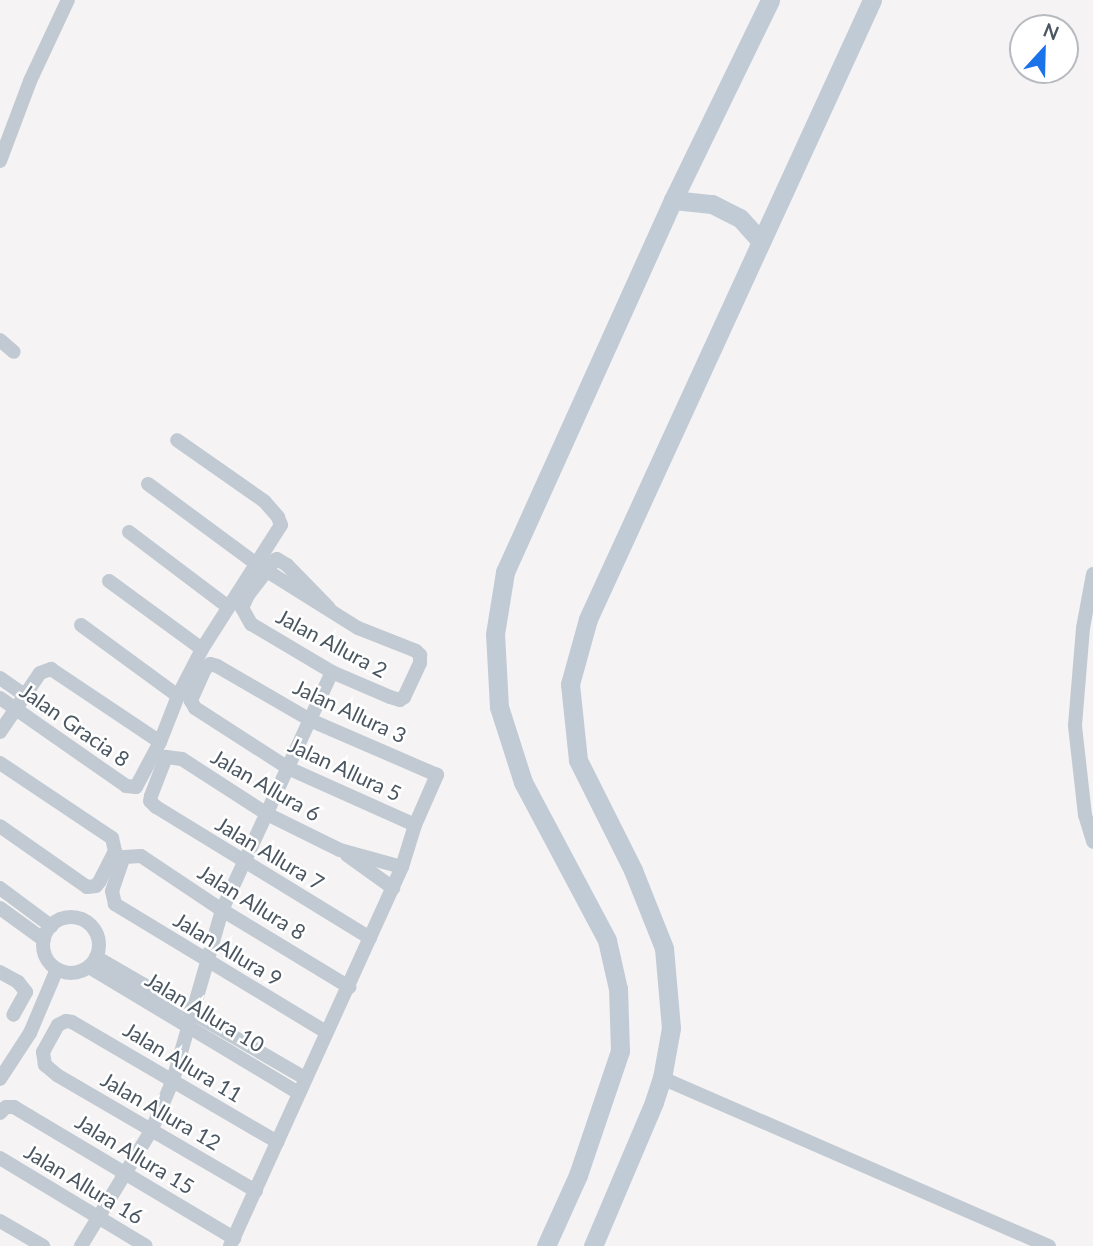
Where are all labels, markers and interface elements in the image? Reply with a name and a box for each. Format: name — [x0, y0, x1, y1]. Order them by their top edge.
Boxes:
north arrow — [1009, 14, 1079, 84]
text: N — [1040, 18, 1062, 44]
street label: Jalan Allura 2 — [272, 603, 392, 683]
street label: Jalan Allura 3 — [289, 674, 411, 748]
street label: Jalan Gracia 8 — [16, 678, 134, 772]
street label: Jalan Allura 5 — [284, 732, 406, 806]
street label: Jalan Allura 6 — [207, 743, 325, 827]
street label: Jalan Allura 7 — [211, 811, 329, 895]
street label: Jalan Allura 8 — [193, 859, 311, 945]
street label: Jalan Allura 9 — [169, 907, 287, 991]
street label: Jalan Allura 10 — [141, 966, 269, 1058]
street label: Jalan Allura 11 — [119, 1016, 247, 1108]
street label: Jalan Allura 12 — [96, 1066, 226, 1156]
street label: Jalan Allura 15 — [71, 1108, 199, 1200]
street label: Jalan Allura 16 — [20, 1138, 148, 1230]

